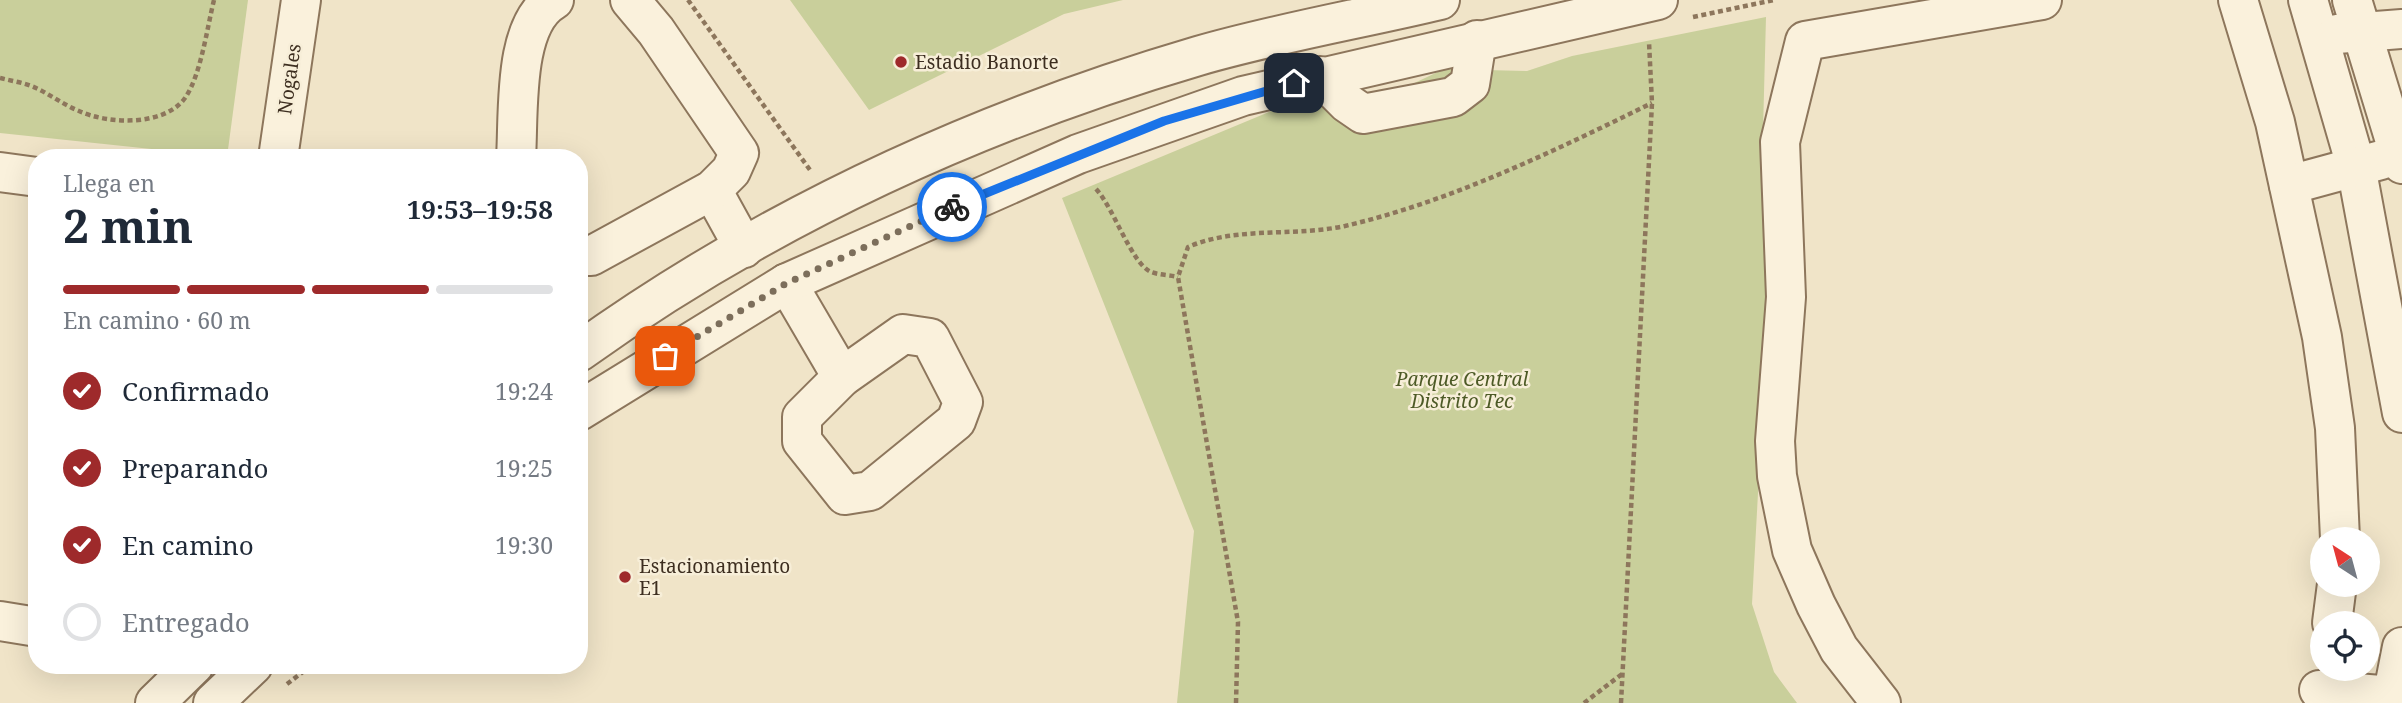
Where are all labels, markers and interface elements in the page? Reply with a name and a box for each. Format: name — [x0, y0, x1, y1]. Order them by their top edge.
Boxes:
street label: Nogales — [271, 42, 307, 116]
place label: Estadio Banorte — [915, 49, 1059, 75]
pin — [1264, 53, 1324, 113]
marker: Estadio Banorte — [893, 54, 909, 70]
icon: home — [1275, 64, 1313, 102]
text: Llega en — [63, 167, 155, 199]
courier — [917, 172, 987, 242]
icon: bike — [933, 188, 971, 226]
text: 19:53–19:58 — [407, 191, 553, 227]
text: 2 min — [63, 194, 193, 256]
text: En camino · 60 m — [63, 304, 251, 336]
pin — [635, 326, 695, 386]
icon: bag — [646, 337, 684, 375]
park label: Parque Central Distrito Tec — [1395, 366, 1528, 414]
icon: check — [63, 372, 101, 410]
text: Confirmado — [122, 373, 269, 409]
text: 19:24 — [495, 375, 553, 407]
icon: check — [63, 449, 101, 487]
text: Preparando — [122, 450, 269, 486]
text: 19:25 — [495, 452, 553, 484]
icon: check — [63, 526, 101, 564]
text: En camino — [122, 527, 254, 563]
north arrow — [2310, 527, 2380, 597]
map controls — [2310, 527, 2380, 681]
text: 19:30 — [495, 529, 553, 561]
place label: Estacionamiento E1 — [639, 553, 790, 601]
marker: Estacionamiento E1 — [617, 569, 633, 585]
text: Entregado — [122, 604, 250, 640]
button: locate — [2310, 611, 2380, 681]

